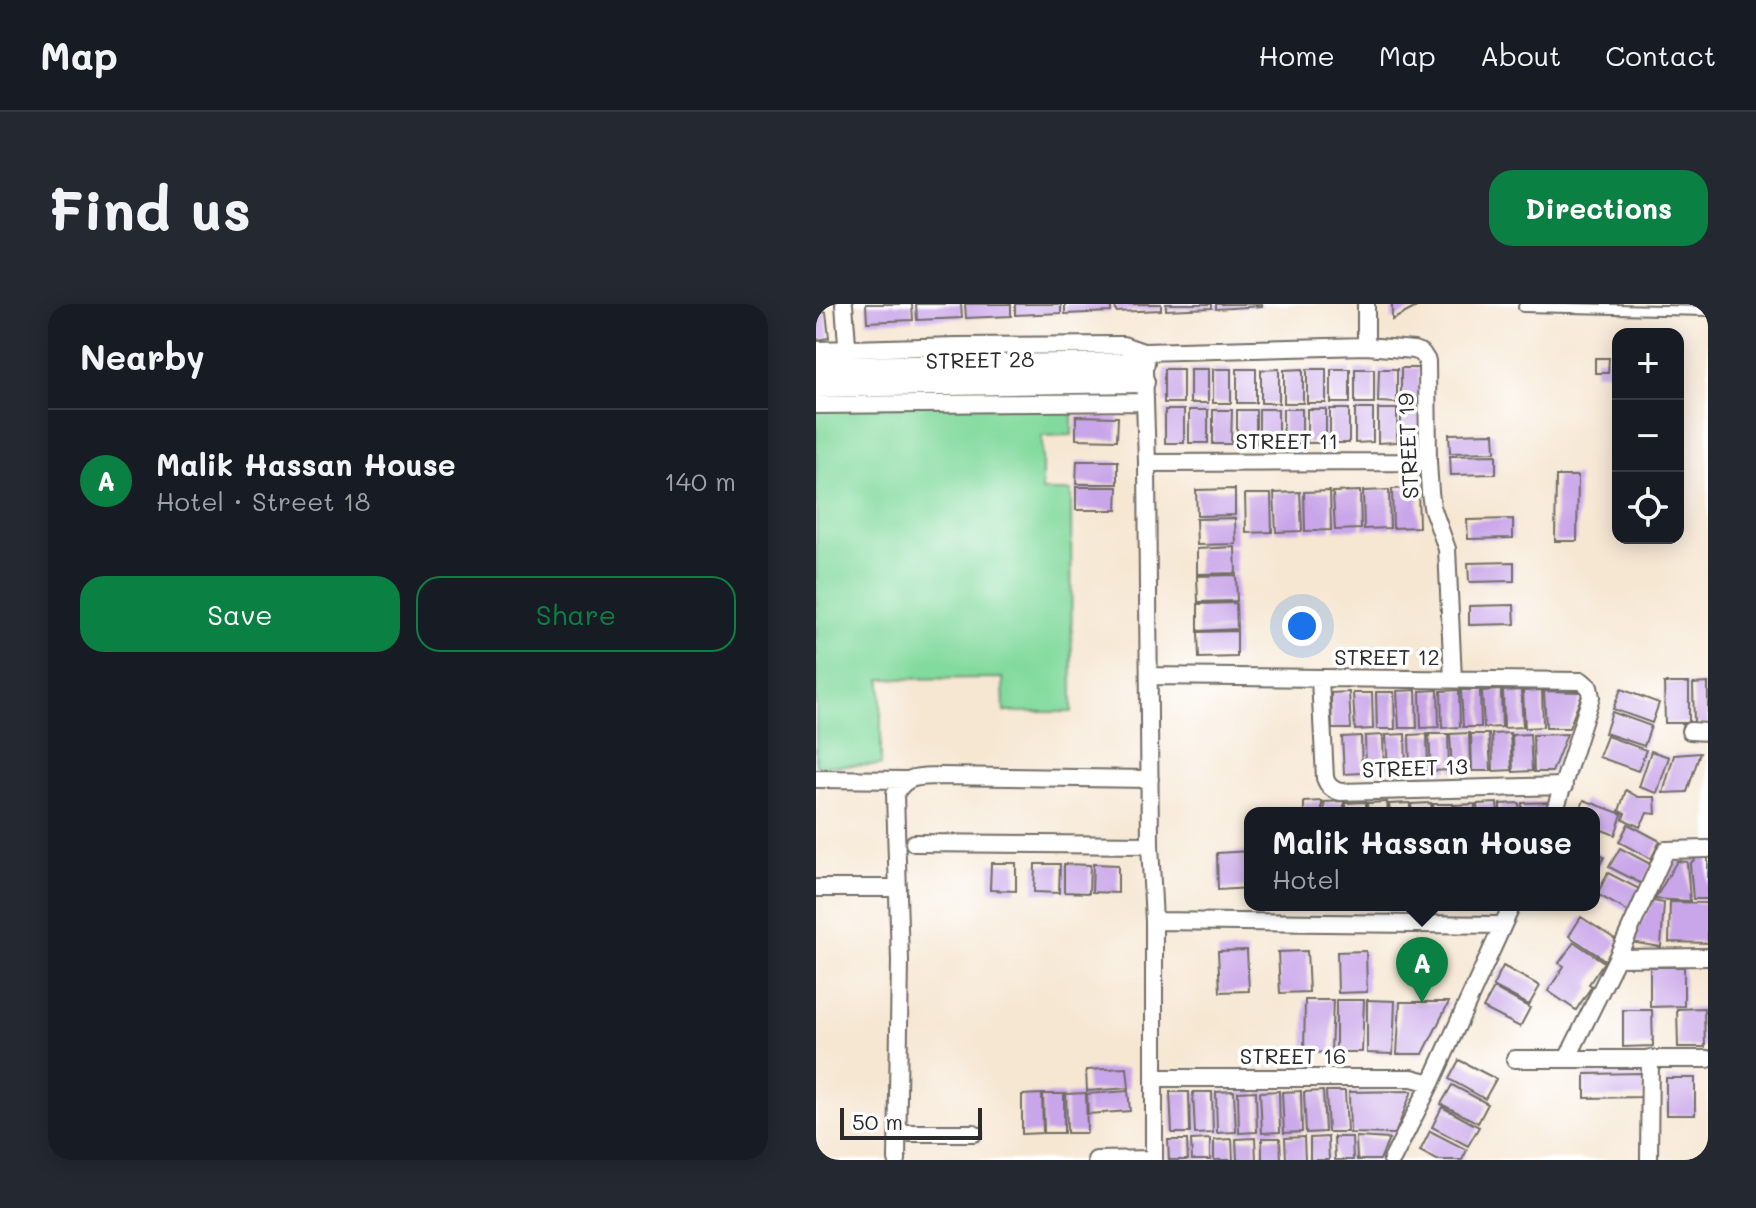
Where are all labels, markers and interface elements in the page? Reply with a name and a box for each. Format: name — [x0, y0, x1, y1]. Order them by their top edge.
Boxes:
text: Map — [40, 30, 118, 80]
text: Home — [1259, 37, 1335, 73]
text: Map — [1379, 37, 1436, 73]
text: About — [1480, 37, 1561, 73]
text: Contact — [1605, 37, 1716, 73]
button: Directions — [1489, 170, 1708, 246]
text: Find us — [48, 172, 251, 245]
map controls — [1612, 328, 1684, 544]
button: + — [1612, 328, 1684, 400]
text: Nearby — [80, 334, 205, 379]
street label: STREET 28 — [925, 344, 1035, 375]
street label: STREET 19 — [1390, 392, 1425, 500]
button: − — [1612, 400, 1684, 472]
street label: STREET 11 — [1236, 426, 1338, 455]
text: Malik Hassan House — [156, 444, 456, 484]
text: A — [97, 464, 115, 498]
text: 140 m — [664, 464, 736, 498]
button: locate — [1612, 472, 1684, 544]
text: Hotel · Street 18 — [156, 484, 370, 518]
button: Save — [80, 576, 400, 652]
button: Share — [416, 576, 736, 652]
your location — [1282, 606, 1322, 646]
street label: STREET 12 — [1334, 642, 1440, 671]
street label: STREET 13 — [1362, 751, 1469, 784]
popup — [1244, 807, 1600, 911]
text: Malik Hassan House — [1272, 822, 1572, 862]
text: Hotel — [1272, 862, 1340, 896]
pin: A — [1396, 937, 1448, 1003]
street label: STREET 16 — [1240, 1041, 1346, 1070]
scale bar — [840, 1104, 982, 1140]
text: 50 m — [852, 1107, 903, 1136]

